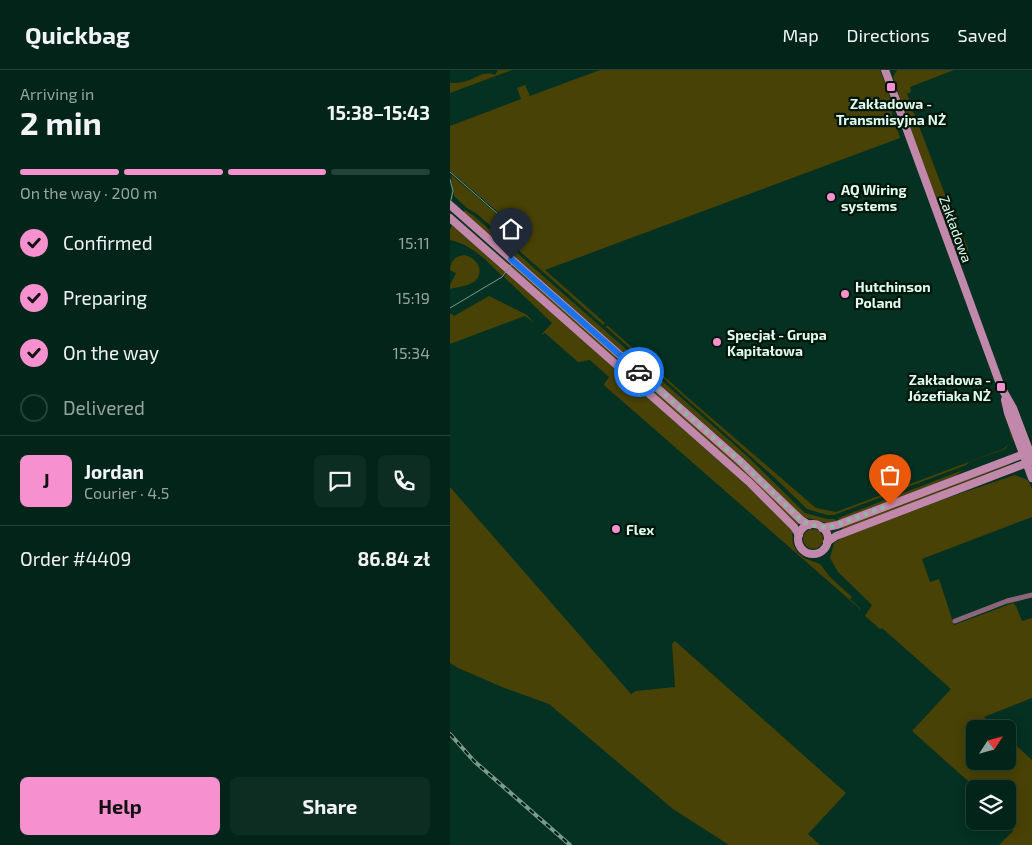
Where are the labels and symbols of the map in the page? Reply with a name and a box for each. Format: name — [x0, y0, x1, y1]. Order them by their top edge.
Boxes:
marker: Zakładowa - Transmisyjna NŻ — [885, 81, 897, 93]
place label: Zakładowa - Transmisyjna NŻ — [836, 95, 946, 128]
place label: AQ Wiring systems — [841, 181, 907, 214]
marker: AQ Wiring systems — [825, 191, 837, 203]
street label: Zakładowa — [936, 193, 976, 265]
pin — [490, 208, 532, 259]
place label: Hutchinson Poland — [855, 278, 931, 311]
marker: Hutchinson Poland — [839, 288, 851, 300]
place label: Specjał - Grupa Kapitałowa — [727, 326, 827, 359]
marker: Specjał - Grupa Kapitałowa — [711, 336, 723, 348]
courier — [614, 347, 664, 397]
place label: Zakładowa - Józefiaka NŻ — [908, 371, 991, 404]
marker: Zakładowa - Józefiaka NŻ — [995, 381, 1007, 393]
pin — [869, 454, 911, 505]
place label: Flex — [626, 521, 654, 538]
marker: Flex — [610, 523, 622, 535]
north arrow — [966, 720, 1016, 770]

